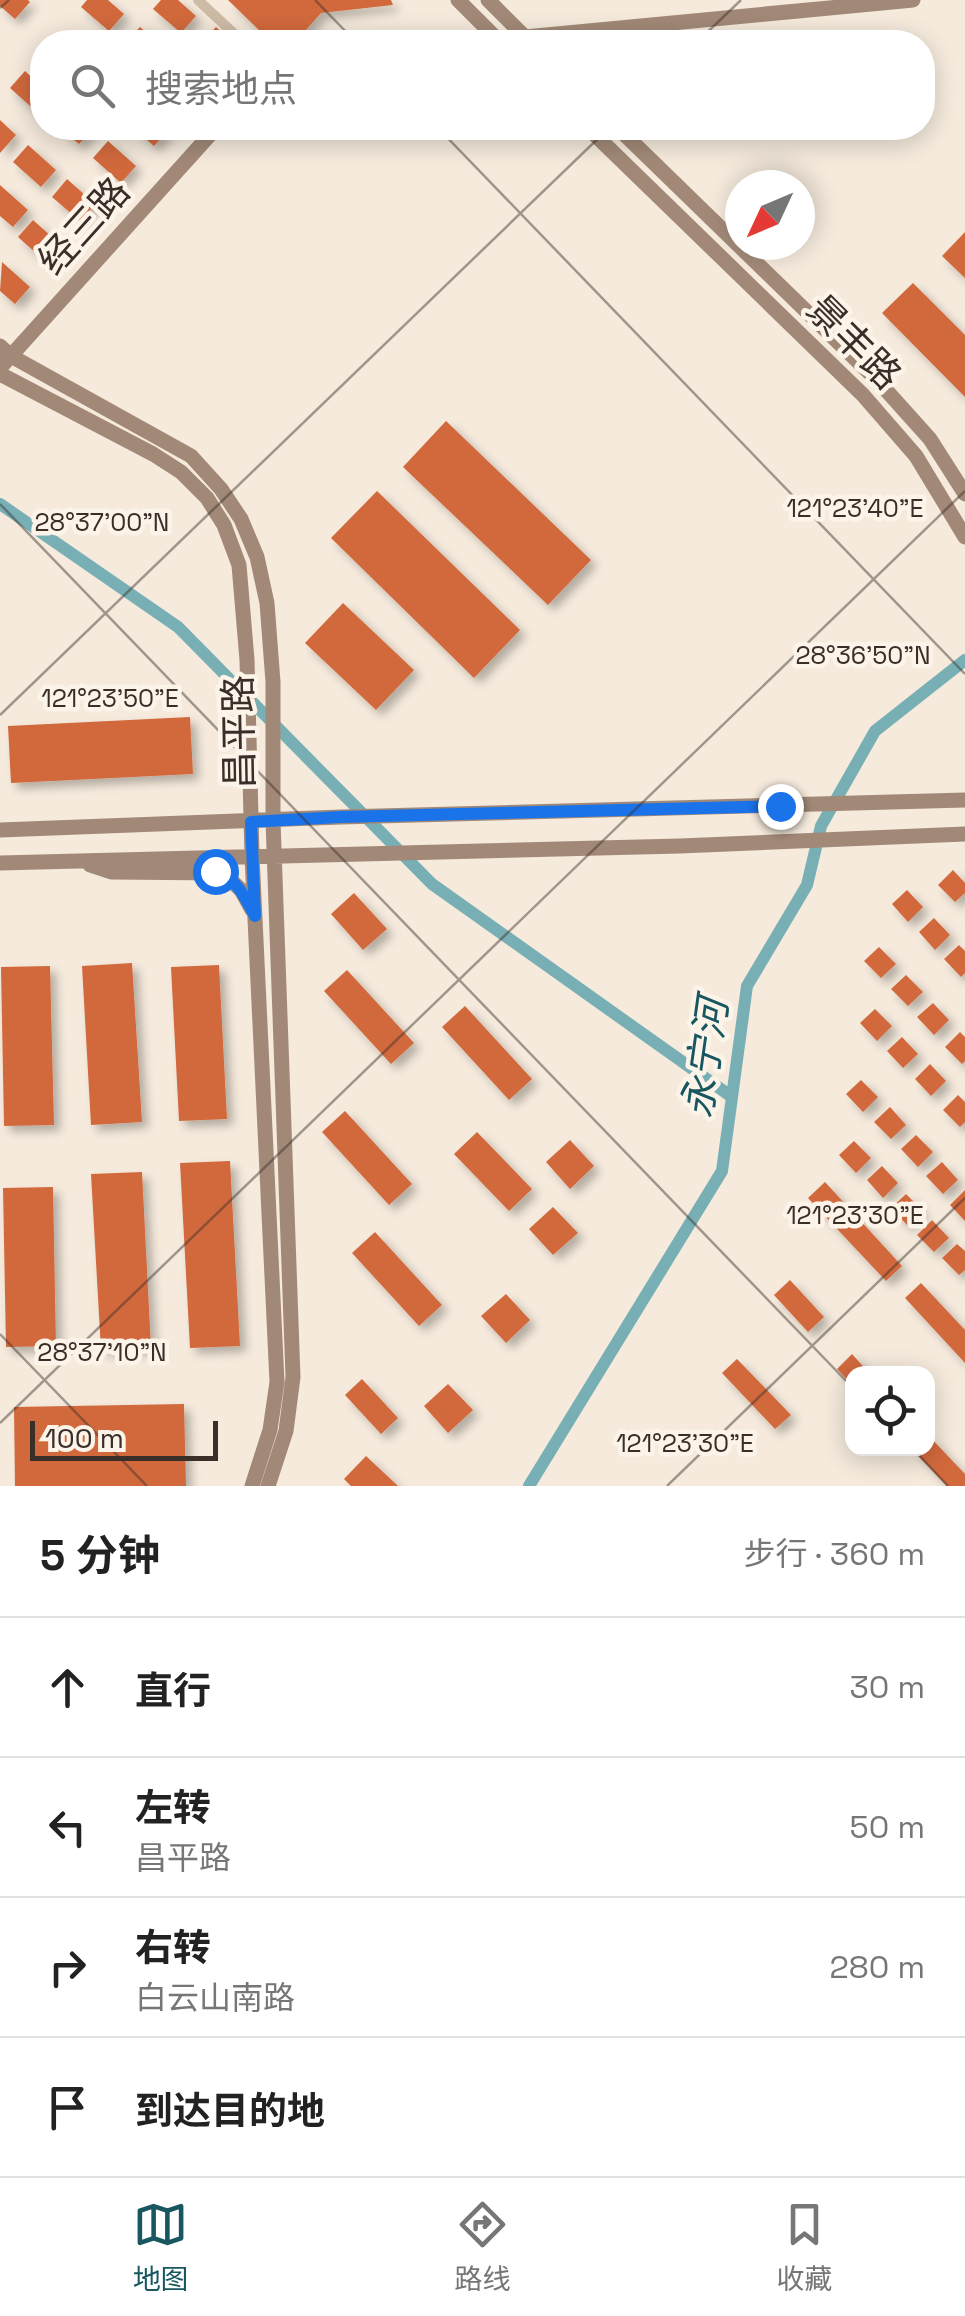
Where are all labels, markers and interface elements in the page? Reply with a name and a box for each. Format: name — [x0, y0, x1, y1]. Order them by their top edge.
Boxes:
search box — [30, 30, 935, 140]
icon: search — [65, 58, 120, 113]
text: 搜索地点 — [145, 65, 297, 113]
street label: 经三路 — [28, 168, 140, 284]
north arrow — [725, 170, 815, 260]
street label: 景丰路 — [797, 285, 911, 399]
text: 121°23'40"E — [786, 492, 924, 524]
text: 28°37'00"N — [35, 506, 169, 538]
text: 28°36'50"N — [795, 639, 931, 671]
street label: 昌平路 — [214, 675, 264, 789]
text: 121°23'50"E — [41, 682, 179, 714]
route end — [758, 784, 804, 830]
route start — [193, 849, 239, 895]
water label: 永宁河 — [672, 988, 740, 1121]
text: 121°23'30"E — [786, 1199, 924, 1231]
text: 28°37'10"N — [37, 1336, 167, 1368]
map controls — [845, 1366, 935, 1456]
button: locate — [845, 1366, 935, 1456]
scale bar — [30, 1416, 218, 1460]
text: 100 m — [45, 1420, 124, 1456]
text: 121°23'30"E — [616, 1427, 754, 1459]
text: 5 分钟 — [40, 1529, 160, 1582]
text: 步行 · 360 m — [743, 1534, 925, 1574]
icon: ahead — [40, 1660, 95, 1715]
text: 直行 — [135, 1667, 211, 1715]
text: 30 m — [849, 1667, 925, 1707]
text: 左转 — [135, 1784, 211, 1832]
icon: left — [40, 1800, 95, 1855]
text: 50 m — [850, 1807, 925, 1847]
text: 昌平路 — [135, 1838, 231, 1878]
text: 右转 — [135, 1924, 211, 1972]
icon: right — [40, 1940, 95, 1995]
text: 280 m — [830, 1947, 925, 1987]
text: 白云山南路 — [135, 1978, 295, 2018]
icon: arrive — [40, 2080, 95, 2135]
text: 到达目的地 — [135, 2087, 325, 2135]
tab: 地图 — [133, 2197, 189, 2297]
tab: 路线 — [454, 2197, 510, 2297]
tab: 收藏 — [776, 2197, 832, 2297]

